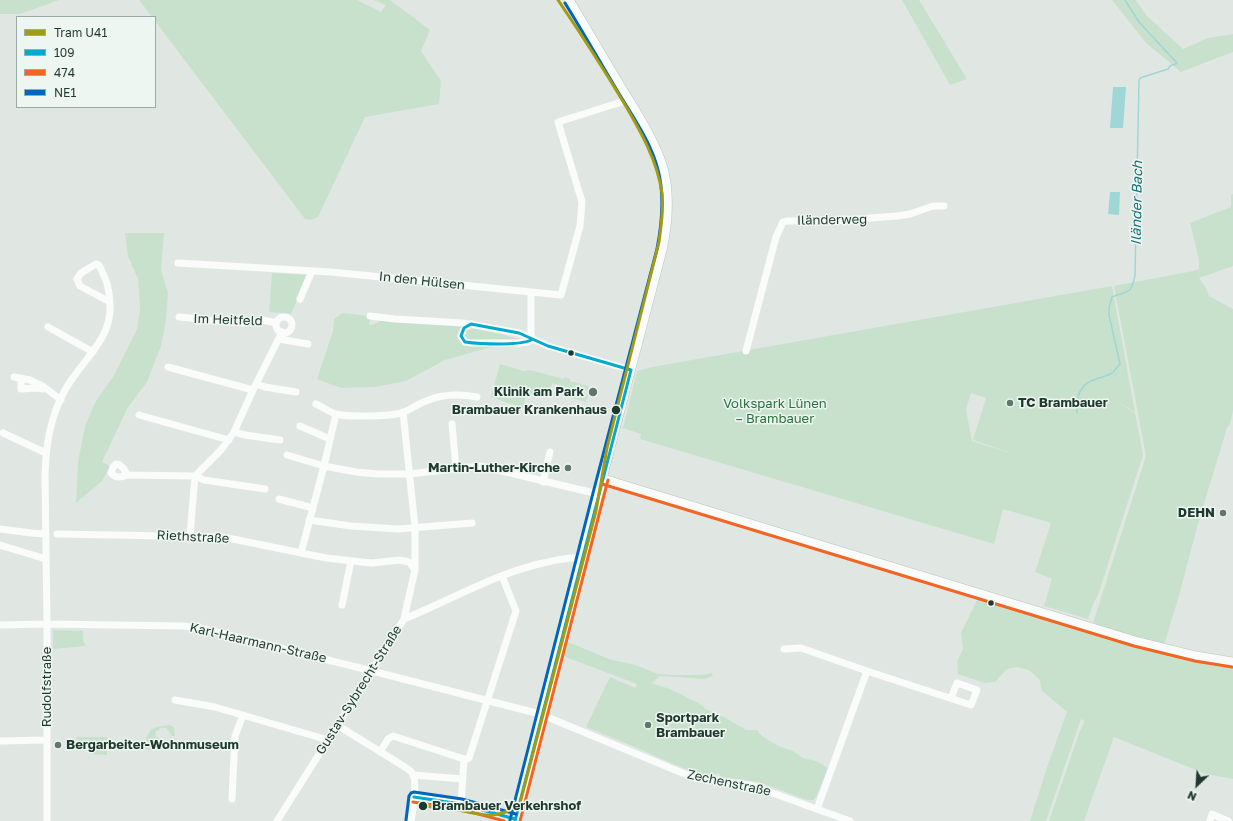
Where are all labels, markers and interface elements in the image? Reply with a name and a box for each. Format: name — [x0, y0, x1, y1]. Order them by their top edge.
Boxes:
legend — [16, 16, 156, 108]
text: Tram U41 — [54, 25, 107, 40]
text: 109 — [54, 45, 75, 60]
text: 474 — [54, 65, 75, 80]
text: NE1 — [54, 85, 76, 100]
water label: Iländer Bach — [1128, 161, 1146, 245]
street label: Iländerweg — [797, 212, 867, 228]
street label: In den Hülsen — [378, 269, 466, 293]
street label: Im Heitfeld — [193, 311, 263, 329]
unlabelled marker — [566, 348, 576, 358]
place label: Klinik am Park — [494, 384, 584, 400]
marker: Klinik am Park — [587, 386, 599, 398]
place label: TC Brambauer — [1018, 395, 1108, 411]
park label: Volkspark Lünen – Brambauer — [723, 396, 827, 427]
marker: TC Brambauer — [1005, 398, 1015, 408]
place label: Brambauer Krankenhaus — [452, 402, 607, 418]
marker: Brambauer Krankenhaus — [610, 404, 622, 416]
place label: Martin-Luther-Kirche — [428, 460, 560, 476]
marker: Martin-Luther-Kirche — [563, 463, 573, 473]
place label: DEHN — [1178, 505, 1215, 521]
marker: DEHN — [1218, 508, 1228, 518]
street label: Riethstraße — [156, 527, 230, 547]
unlabelled marker — [986, 598, 996, 608]
street label: Karl-Haarmann-Straße — [188, 620, 328, 666]
street label: Gustav-Sybrecht-Straße — [313, 622, 405, 758]
street label: Rudolfstraße — [39, 647, 55, 727]
place label: Sportpark Brambauer — [656, 710, 725, 741]
marker: Sportpark Brambauer — [643, 720, 653, 730]
place label: Bergarbeiter-Wohnmuseum — [66, 737, 239, 753]
marker: Bergarbeiter-Wohnmuseum — [53, 740, 63, 750]
north arrow — [1177, 765, 1217, 805]
street label: Zechenstraße — [686, 767, 772, 799]
text: N — [1185, 789, 1198, 804]
place label: Brambauer Verkehrshof — [432, 798, 581, 814]
marker: Brambauer Verkehrshof — [417, 800, 429, 812]

